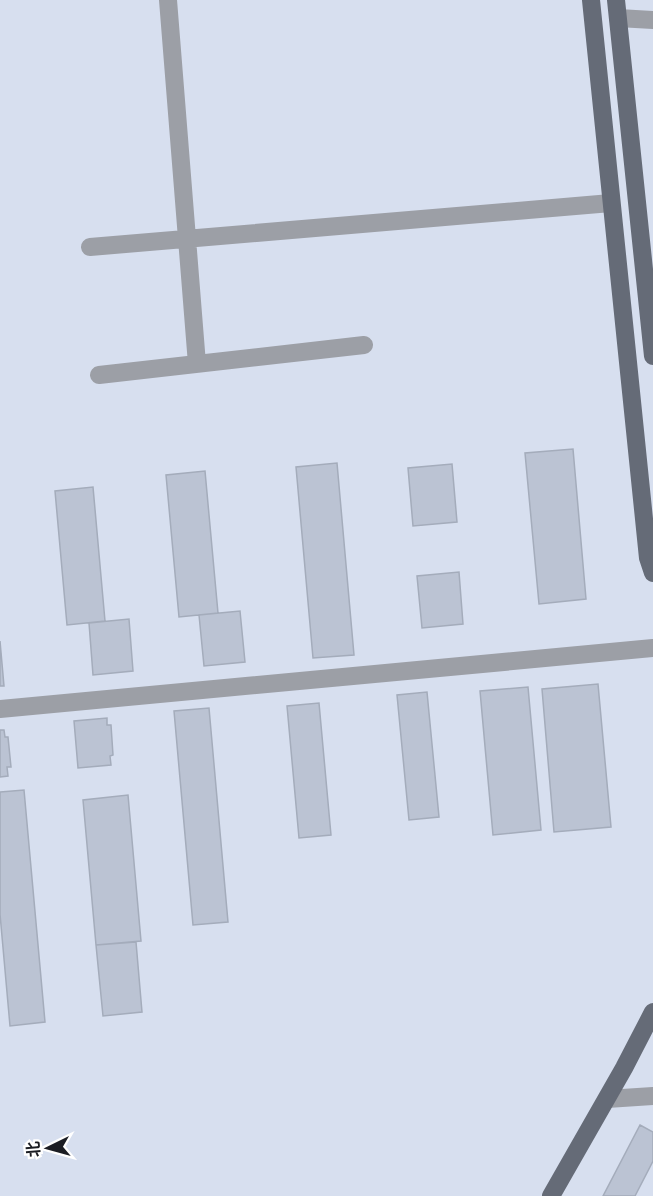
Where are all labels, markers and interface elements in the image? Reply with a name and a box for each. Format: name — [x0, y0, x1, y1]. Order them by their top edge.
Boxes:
north arrow — [18, 1118, 78, 1178]
text: 北 — [21, 1140, 45, 1158]

